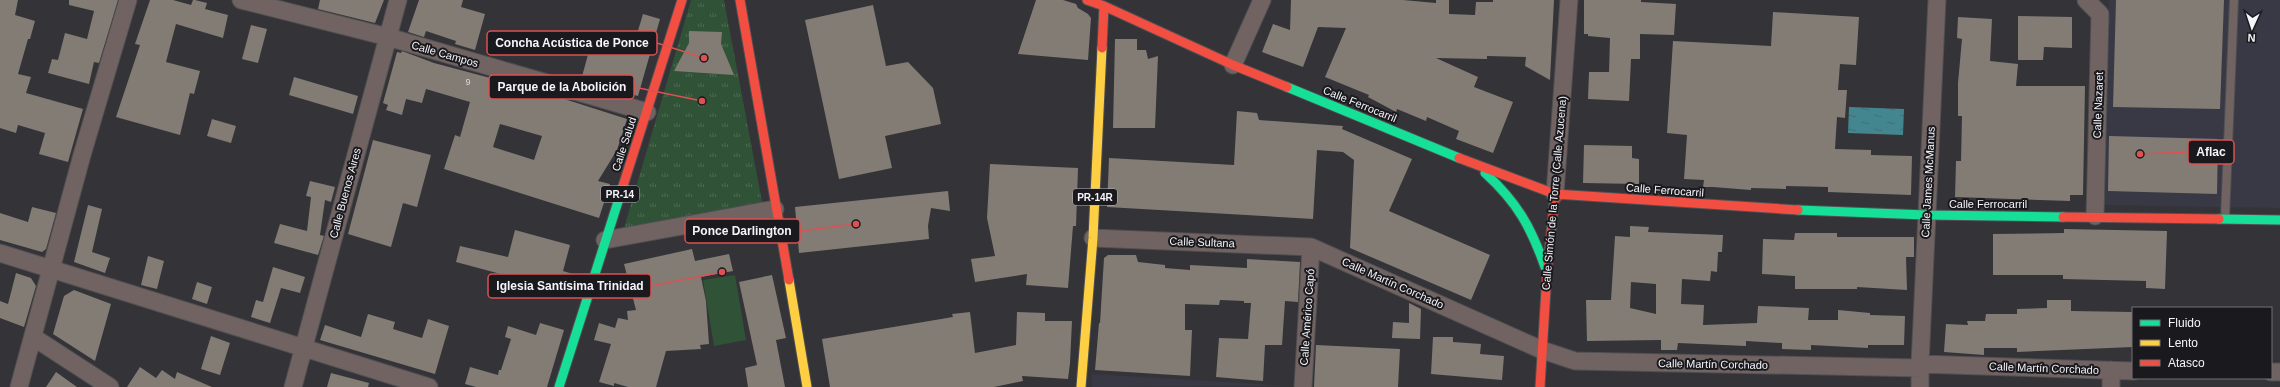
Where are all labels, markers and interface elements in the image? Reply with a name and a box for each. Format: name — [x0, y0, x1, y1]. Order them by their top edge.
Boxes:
north arrow — [2232, 8, 2272, 48]
callout: Concha Acústica de Ponce — [487, 31, 657, 55]
text: N — [2247, 32, 2256, 44]
text: Concha Acústica de Ponce — [495, 36, 649, 50]
street label: Calle Campos — [410, 39, 480, 69]
street label: Calle Nazaret — [2091, 71, 2105, 139]
callout: Parque de la Abolición — [489, 75, 634, 99]
house number: 9 — [465, 77, 471, 87]
text: Parque de la Abolición — [498, 80, 626, 94]
street label: Calle Ferrocarril — [1321, 84, 1399, 124]
street label: Calle Simón de la Torre (Calle Azucena) — [1540, 95, 1568, 291]
street label: Calle Salud — [610, 115, 638, 173]
street label: Calle James McManus — [1919, 126, 1937, 238]
callout: Aflac — [2188, 140, 2234, 164]
text: Aflac — [2196, 145, 2226, 159]
street label: Calle Buenos Aires — [327, 146, 363, 239]
street label: Calle Ferrocarril — [1626, 181, 1704, 199]
road number: PR-14 — [601, 186, 639, 202]
road number: PR-14R — [1073, 189, 1117, 205]
street label: Calle Ferrocarril — [1949, 198, 2027, 210]
callout: Ponce Darlington — [685, 219, 800, 243]
text: Ponce Darlington — [692, 224, 792, 238]
street label: Calle Sultana — [1169, 235, 1236, 249]
street label: Calle Martín Corchado — [1340, 255, 1446, 311]
street label: Calle Américo Capó — [1298, 268, 1316, 366]
callout: Iglesia Santísima Trinidad — [488, 274, 651, 298]
text: Iglesia Santísima Trinidad — [496, 279, 644, 293]
legend — [2132, 307, 2272, 379]
text: Fluido — [2168, 316, 2201, 330]
text: Lento — [2168, 336, 2198, 350]
text: Atasco — [2168, 356, 2205, 370]
street label: Calle Martín Corchado — [1658, 357, 1768, 371]
street label: Calle Martín Corchado — [1989, 360, 2099, 376]

